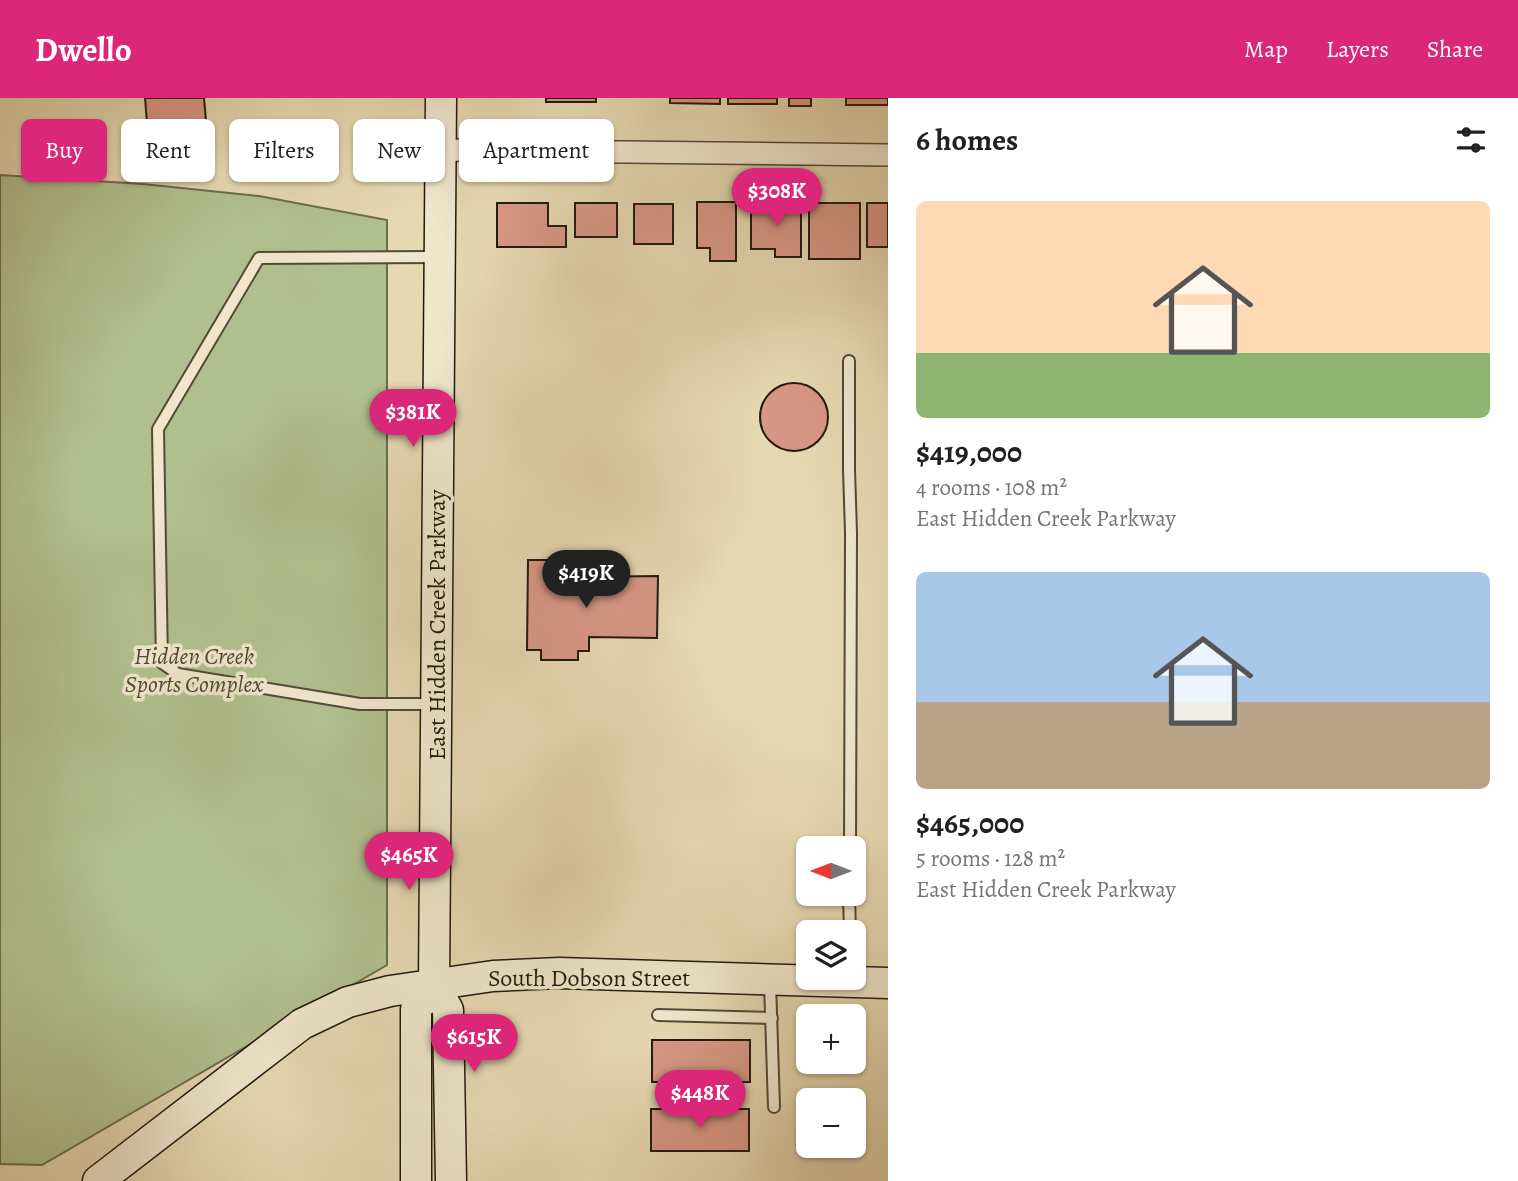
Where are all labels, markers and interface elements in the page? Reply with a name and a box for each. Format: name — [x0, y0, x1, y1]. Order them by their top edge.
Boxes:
text: Dwello — [35, 27, 132, 72]
text: Map — [1244, 33, 1288, 65]
text: Layers — [1326, 33, 1389, 65]
text: Share — [1427, 33, 1483, 65]
chip: Buy — [21, 119, 107, 182]
chip: Rent — [121, 119, 215, 182]
chip: Filters — [229, 119, 339, 182]
chip: New — [353, 119, 445, 182]
chip: Apartment — [459, 119, 614, 182]
text: 6 homes — [916, 120, 1018, 160]
icon: filters — [1452, 121, 1490, 159]
pin: $308K — [728, 169, 826, 228]
text: $308K — [748, 175, 806, 206]
icon: home — [1140, 247, 1266, 373]
pin: $381K — [364, 390, 462, 449]
text: $381K — [386, 396, 441, 427]
text: $419,000 — [916, 432, 1022, 472]
text: 4 rooms · 108 m² — [916, 472, 1067, 503]
street label: East Hidden Creek Parkway — [421, 489, 453, 760]
text: East Hidden Creek Parkway — [916, 503, 1176, 534]
pin: $419K — [537, 550, 635, 610]
text: $419K — [558, 557, 614, 588]
icon: home — [1140, 618, 1266, 744]
park label: Hidden Creek Sports Complex — [125, 640, 264, 700]
text: $465,000 — [916, 803, 1024, 843]
pin: $465K — [360, 832, 458, 892]
north arrow — [796, 836, 866, 906]
map controls — [796, 836, 866, 1158]
text: $465K — [380, 839, 438, 870]
text: 5 rooms · 128 m² — [916, 843, 1065, 874]
text: East Hidden Creek Parkway — [916, 874, 1176, 905]
button: layers — [796, 920, 866, 990]
street label: South Dobson Street — [488, 962, 690, 994]
button: + — [796, 1004, 866, 1074]
pin: $615K — [425, 1014, 523, 1074]
text: $615K — [447, 1021, 501, 1052]
pin: $448K — [651, 1070, 749, 1130]
text: $448K — [671, 1077, 729, 1108]
button: − — [796, 1088, 866, 1158]

